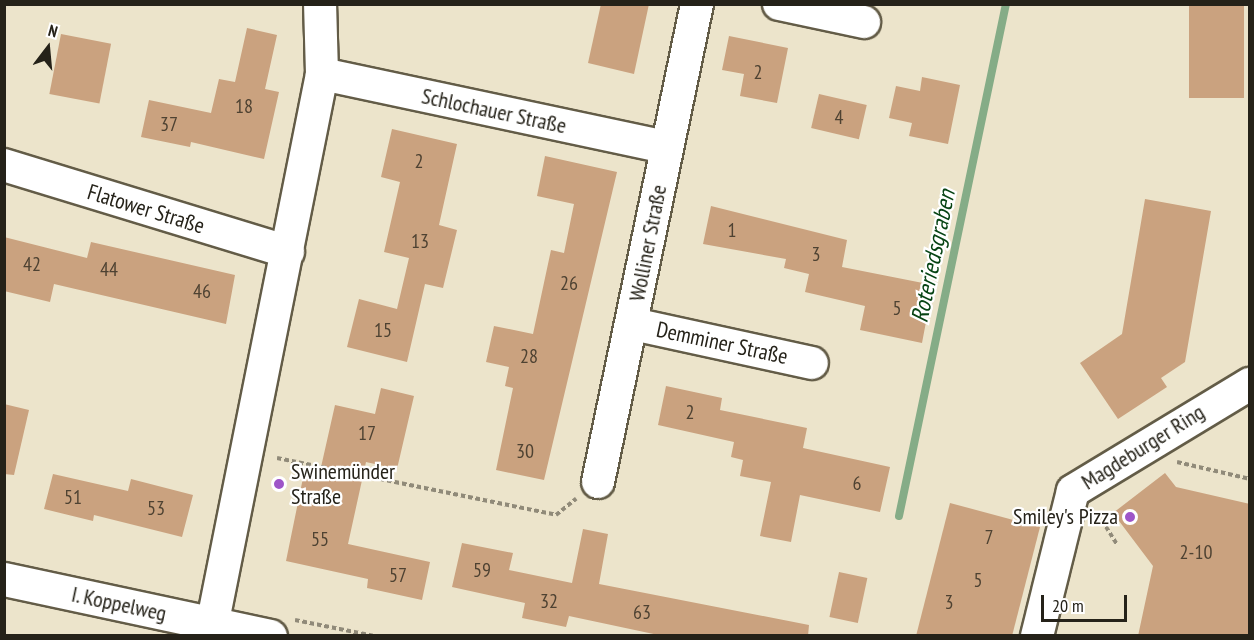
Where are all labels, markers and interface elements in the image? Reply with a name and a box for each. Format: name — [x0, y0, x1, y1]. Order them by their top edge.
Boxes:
north arrow — [18, 18, 78, 78]
text: N — [46, 20, 60, 41]
house number: 2 — [754, 60, 762, 84]
street label: Schlochauer Straße — [419, 83, 569, 139]
house number: 18 — [235, 94, 253, 118]
house number: 4 — [835, 105, 843, 129]
house number: 37 — [160, 112, 178, 136]
house number: 2 — [415, 149, 423, 173]
street label: Flatower Straße — [84, 179, 208, 239]
street label: Wolliner Straße — [624, 183, 672, 303]
water label: Roteriedsgraben — [905, 187, 961, 325]
house number: 1 — [728, 218, 736, 242]
house number: 13 — [411, 229, 429, 253]
house number: 3 — [812, 242, 820, 266]
house number: 42 — [23, 252, 41, 276]
house number: 44 — [100, 257, 118, 281]
house number: 26 — [560, 271, 578, 295]
house number: 46 — [193, 279, 211, 303]
house number: 5 — [893, 296, 901, 320]
street label: Demminer Straße — [654, 316, 790, 370]
house number: 15 — [374, 318, 392, 342]
house number: 28 — [520, 344, 538, 368]
street label: Magdeburger Ring — [1077, 399, 1209, 495]
house number: 2 — [686, 400, 694, 424]
house number: 17 — [358, 421, 376, 445]
house number: 30 — [516, 439, 534, 463]
place label: Swinemünder Straße — [291, 458, 395, 510]
house number: 6 — [853, 471, 861, 495]
marker: Swinemünder Straße — [272, 477, 286, 491]
house number: 51 — [64, 485, 82, 509]
house number: 53 — [147, 496, 165, 520]
place label: Smiley's Pizza — [1013, 504, 1118, 530]
marker: Smiley's Pizza — [1123, 510, 1137, 524]
house number: 7 — [985, 525, 993, 549]
house number: 55 — [311, 527, 329, 551]
house number: 2-10 — [1180, 540, 1212, 564]
house number: 59 — [473, 558, 491, 582]
house number: 57 — [389, 563, 407, 587]
house number: 5 — [974, 568, 982, 592]
street label: I. Koppelweg — [68, 581, 170, 627]
scale bar — [1044, 583, 1130, 621]
house number: 32 — [540, 589, 558, 613]
house number: 3 — [945, 590, 953, 614]
text: 20 m — [1052, 594, 1084, 617]
house number: 63 — [633, 600, 651, 624]

